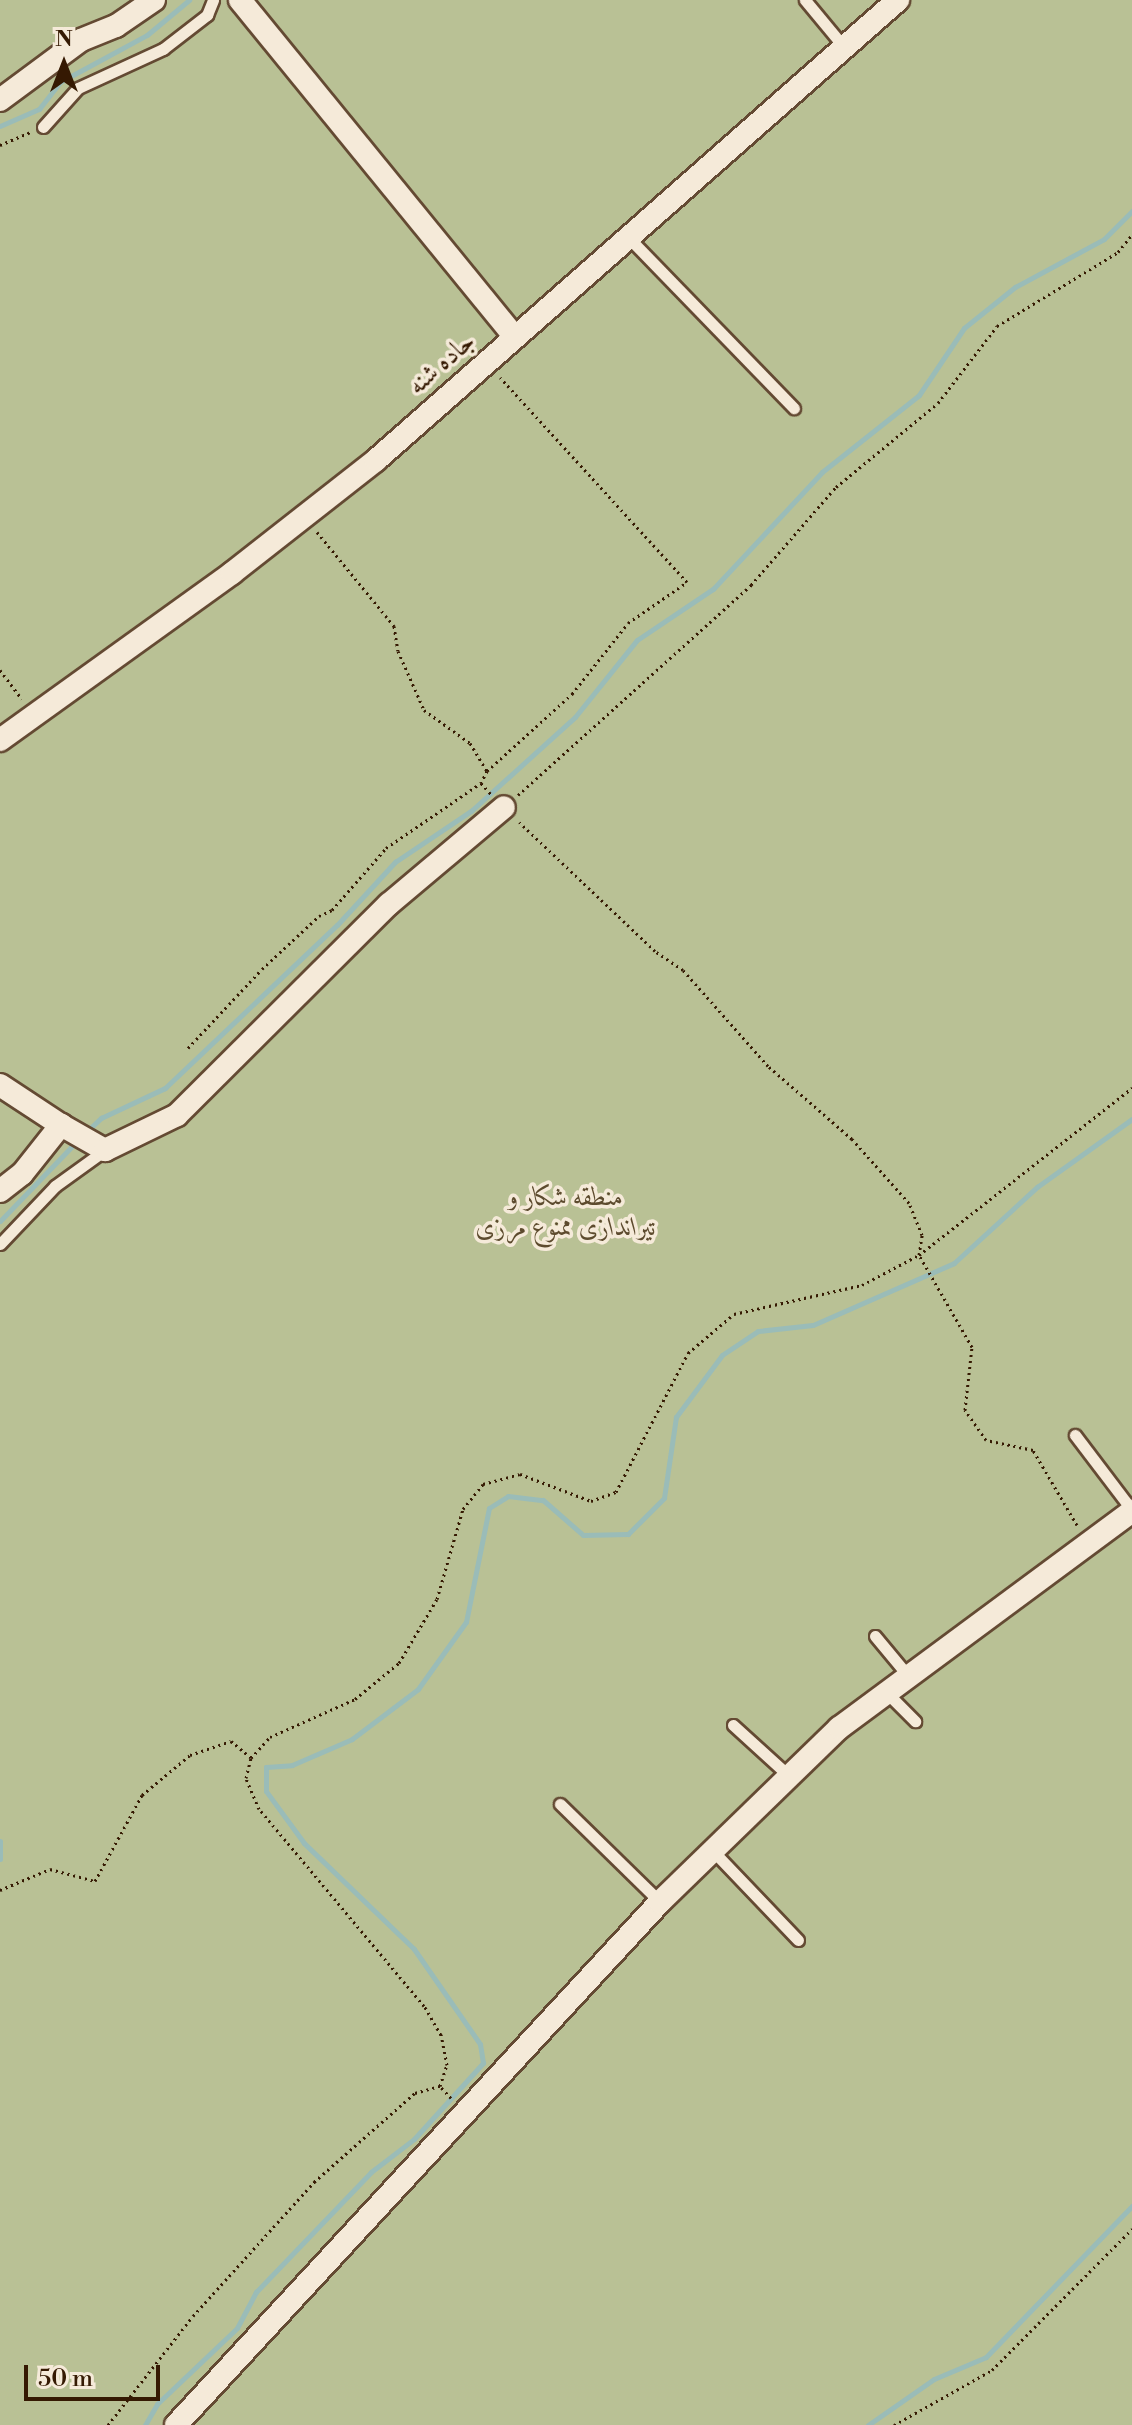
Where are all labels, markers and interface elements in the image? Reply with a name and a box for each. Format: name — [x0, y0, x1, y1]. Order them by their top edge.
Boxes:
north arrow — [24, 24, 104, 104]
text: N — [55, 26, 73, 53]
street label: جاده شنه — [402, 326, 482, 402]
park label: منطقه شکار و تیراندازی ممنوع مرزی — [475, 1182, 657, 1244]
scale bar — [28, 2349, 164, 2399]
text: 50 m — [38, 2364, 93, 2394]

